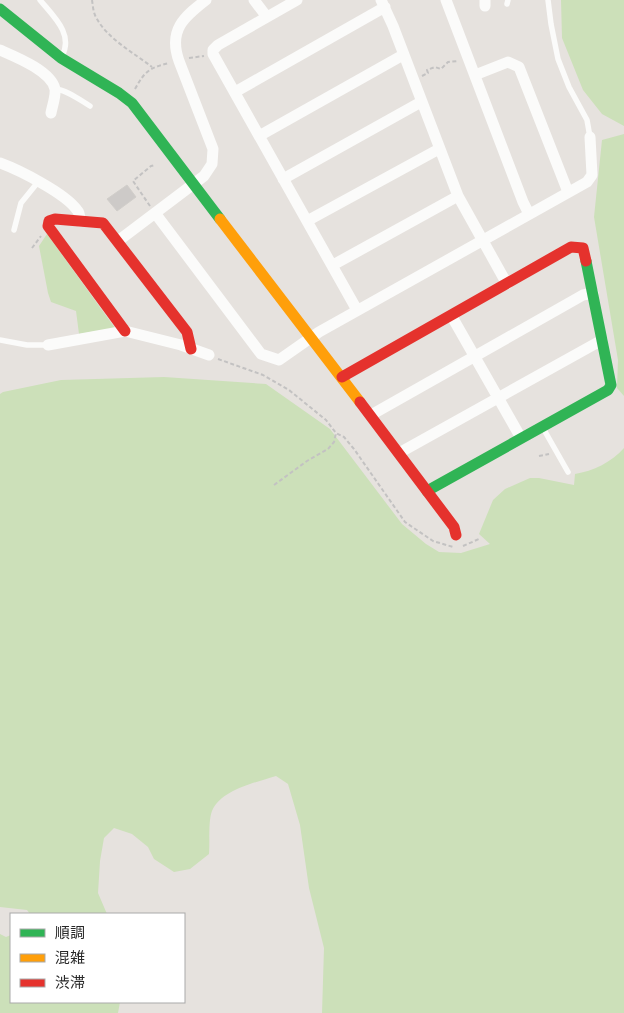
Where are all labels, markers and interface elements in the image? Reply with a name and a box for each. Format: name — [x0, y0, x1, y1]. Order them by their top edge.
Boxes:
legend — [10, 913, 185, 1003]
text: 順調 — [55, 923, 85, 942]
text: 混雑 — [55, 948, 85, 967]
text: 渋滞 — [55, 973, 85, 992]

